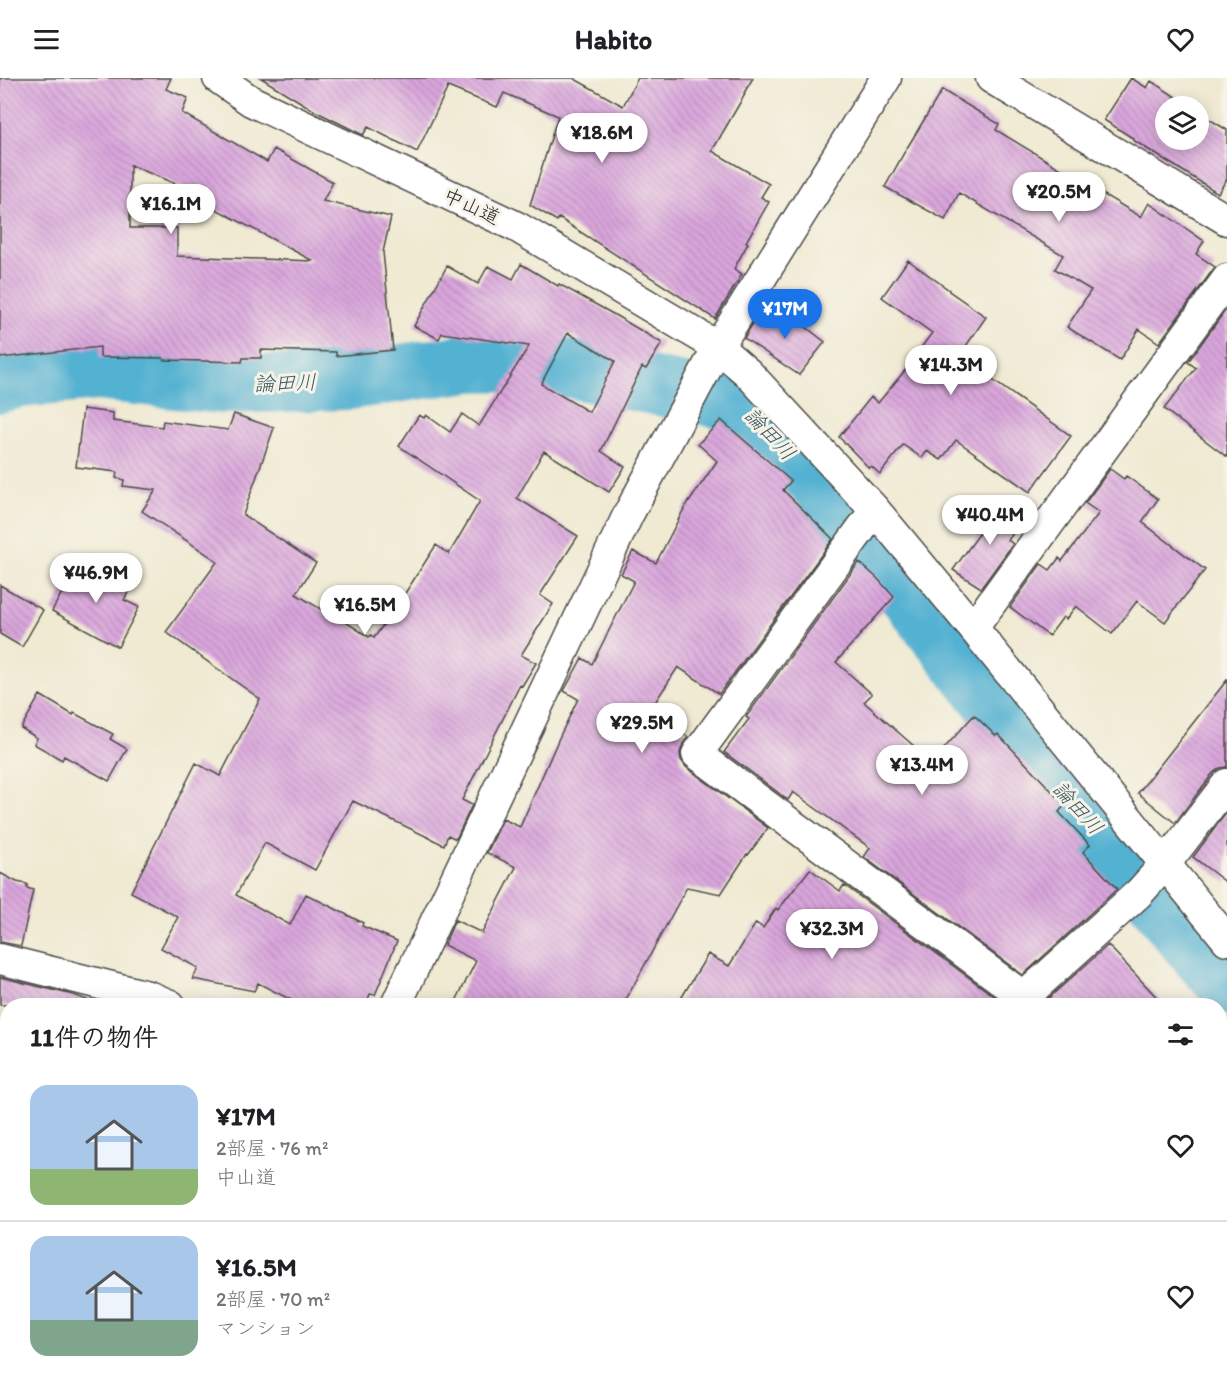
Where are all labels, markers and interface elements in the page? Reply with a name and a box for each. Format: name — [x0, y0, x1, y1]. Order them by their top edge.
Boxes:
icon: menu — [30, 23, 63, 56]
text: Habito — [575, 23, 652, 56]
icon: heart — [1164, 23, 1197, 56]
map controls — [1155, 96, 1209, 150]
button: layers — [1155, 96, 1209, 150]
pin: ¥18.6M — [553, 113, 651, 164]
text: ¥18.6M — [571, 120, 633, 144]
pin: ¥20.5M — [1010, 172, 1108, 223]
text: ¥20.5M — [1026, 179, 1092, 203]
street label: 中山道 — [440, 182, 504, 230]
pin: ¥16.1M — [122, 184, 220, 235]
text: ¥16.1M — [141, 191, 201, 215]
pin: ¥17M — [749, 289, 821, 340]
text: ¥17M — [762, 296, 808, 320]
pin: ¥14.3M — [902, 345, 1000, 396]
text: ¥14.3M — [919, 352, 983, 376]
water label: 論田川 — [253, 369, 317, 396]
water label: 論田川 — [740, 402, 801, 465]
pin: ¥40.4M — [941, 495, 1039, 546]
text: ¥40.4M — [956, 502, 1024, 526]
pin: ¥46.9M — [47, 553, 145, 604]
text: ¥46.9M — [64, 560, 128, 584]
pin: ¥16.5M — [316, 585, 414, 636]
text: ¥16.5M — [334, 592, 396, 616]
pin: ¥29.5M — [593, 703, 691, 754]
text: ¥29.5M — [610, 710, 674, 734]
pin: ¥13.4M — [873, 745, 971, 796]
text: ¥13.4M — [890, 752, 954, 776]
water label: 論田川 — [1048, 776, 1109, 839]
pin: ¥32.3M — [783, 909, 881, 960]
text: ¥32.3M — [800, 916, 864, 940]
icon: filters — [1164, 1018, 1197, 1051]
text: 11件の物件 — [30, 1021, 158, 1053]
text: ¥17M — [216, 1100, 276, 1132]
icon: home — [78, 1109, 150, 1181]
icon: heart — [1164, 1129, 1197, 1162]
text: 2部屋 · 76 m² — [216, 1136, 328, 1160]
text: 中山道 — [216, 1165, 276, 1189]
text: ¥16.5M — [216, 1251, 297, 1283]
icon: home — [78, 1260, 150, 1332]
icon: heart — [1164, 1280, 1197, 1313]
text: 2部屋 · 70 m² — [216, 1287, 330, 1311]
text: マンション — [216, 1316, 315, 1340]

